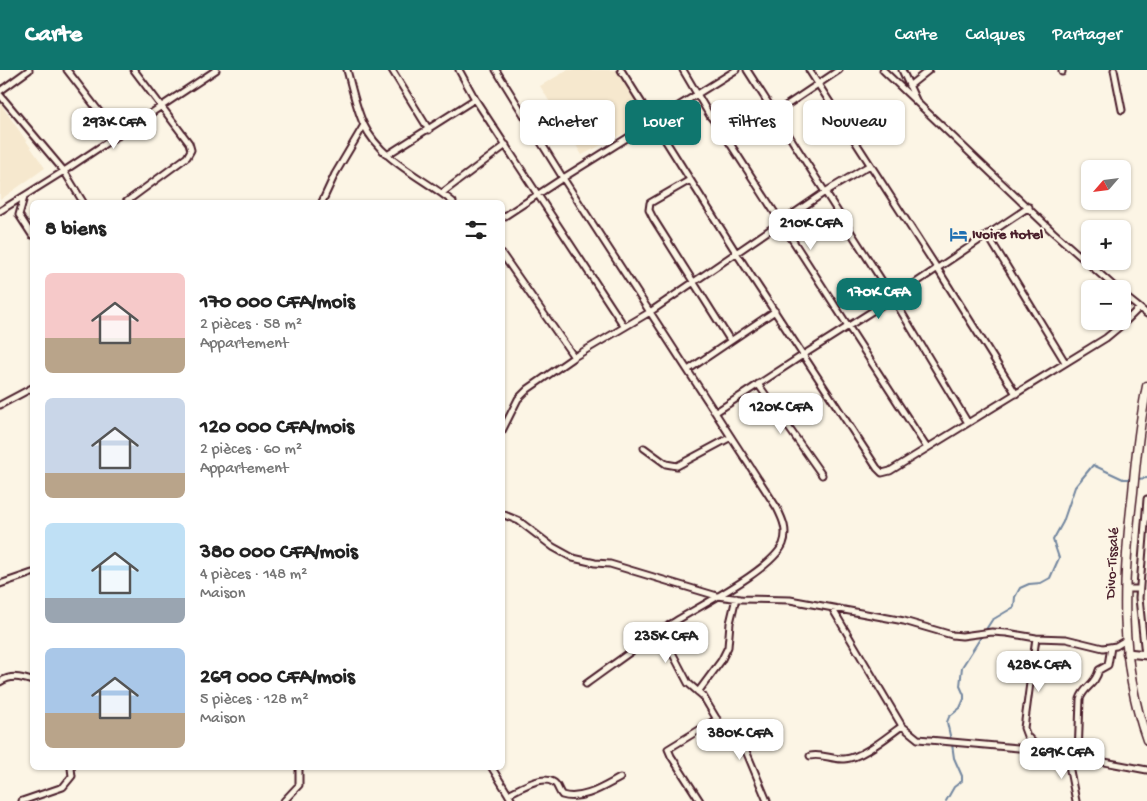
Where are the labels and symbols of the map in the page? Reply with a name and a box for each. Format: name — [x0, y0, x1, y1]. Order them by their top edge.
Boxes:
pin: 293K CFA — [62, 108, 166, 150]
north arrow — [1081, 160, 1131, 210]
pin: 210K CFA — [759, 208, 863, 251]
hotel icon: Ivoire Hotel — [948, 225, 968, 245]
place label: Ivoire Hotel — [972, 226, 1044, 244]
pin: 170K CFA — [827, 278, 931, 320]
pin: 120K CFA — [729, 392, 833, 435]
street label: Divo-Tissalé — [1102, 527, 1124, 600]
pin: 235K CFA — [614, 622, 718, 664]
pin: 428K CFA — [987, 650, 1091, 693]
pin: 380K CFA — [688, 718, 792, 761]
pin: 269K CFA — [1010, 738, 1114, 780]

